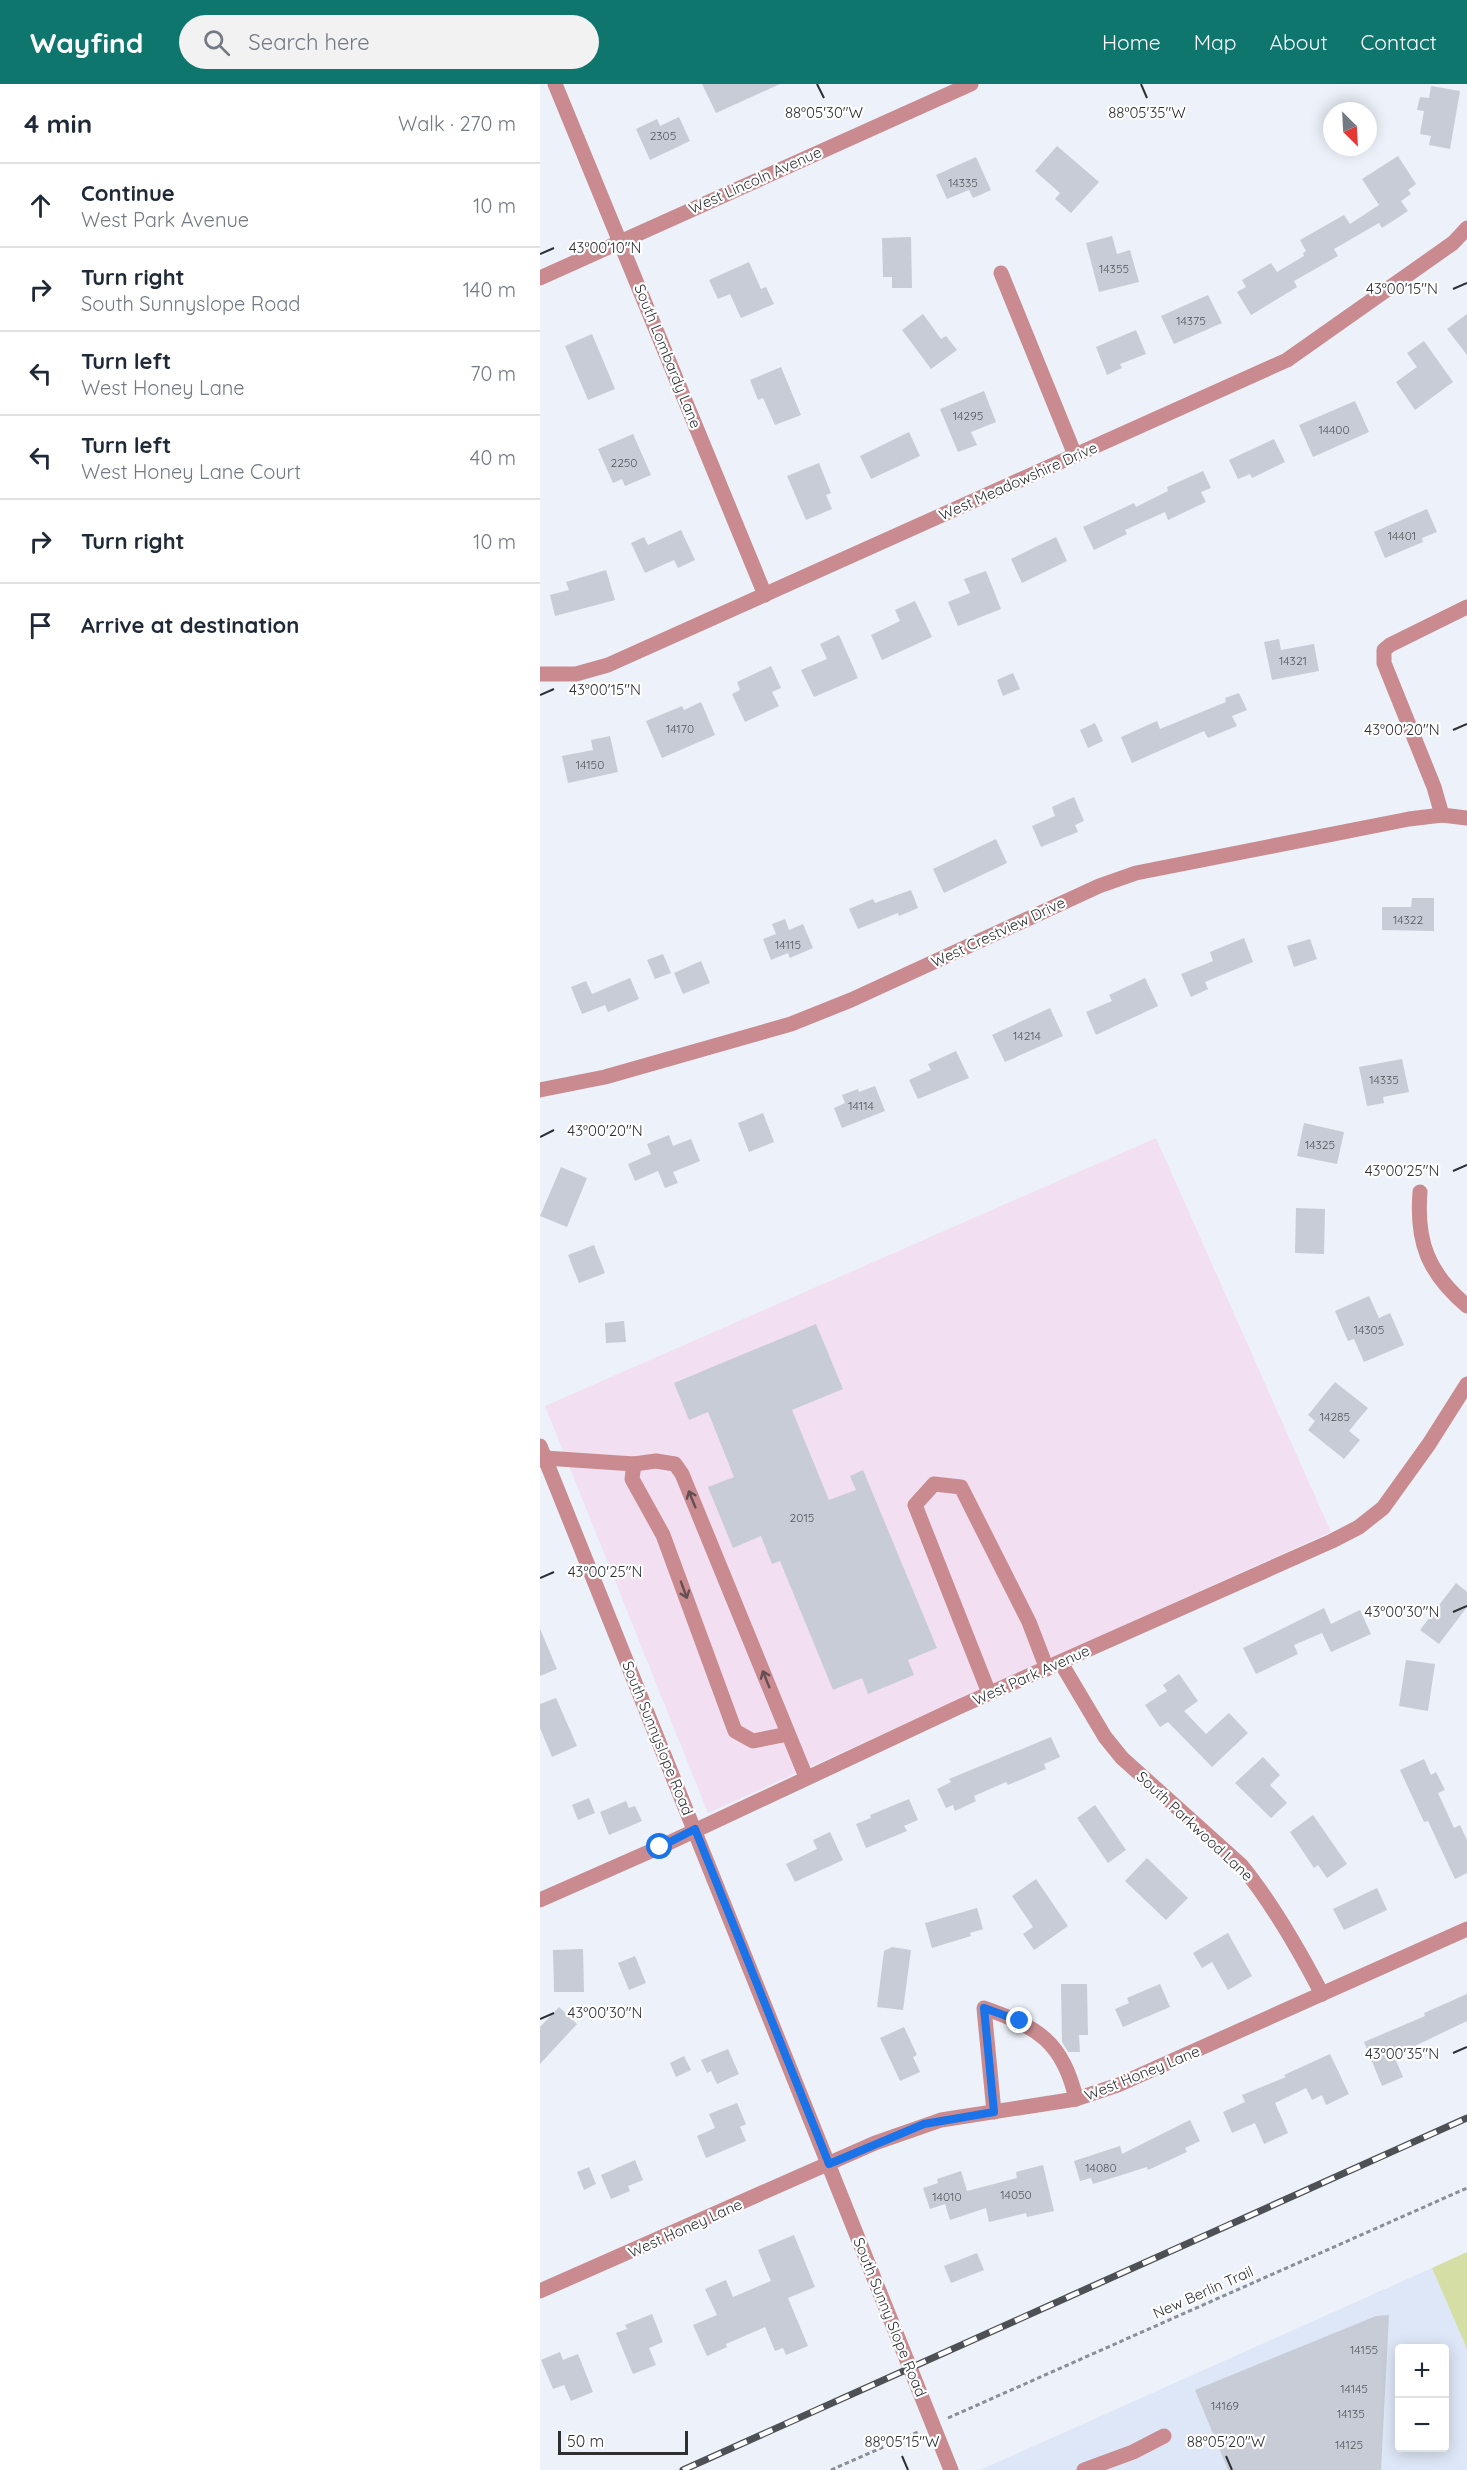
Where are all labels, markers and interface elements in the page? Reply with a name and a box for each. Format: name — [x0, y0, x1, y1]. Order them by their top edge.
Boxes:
search box — [179, 15, 599, 69]
text: Wayfind — [30, 25, 143, 60]
icon: search — [200, 26, 233, 59]
text: Search here — [248, 28, 370, 56]
text: Home — [1102, 29, 1161, 55]
text: Map — [1194, 29, 1237, 55]
text: About — [1270, 29, 1328, 55]
text: Contact — [1361, 29, 1437, 55]
north arrow — [1323, 102, 1377, 156]
text: 88°05'30"W — [785, 103, 864, 122]
text: 88°05'35"W — [1108, 103, 1186, 122]
text: 4 min — [24, 107, 92, 140]
text: Walk · 270 m — [398, 111, 516, 136]
house number: 2305 — [650, 128, 676, 143]
street label: West Lincoln Avenue — [686, 142, 824, 218]
house number: 14335 — [948, 175, 978, 190]
text: Continue — [81, 179, 175, 207]
icon: ahead — [24, 189, 57, 222]
text: 10 m — [473, 193, 516, 218]
text: West Park Avenue — [81, 207, 249, 232]
text: 43°00'10"N — [569, 238, 641, 257]
house number: 14355 — [1099, 261, 1129, 276]
text: Turn right — [81, 263, 185, 291]
icon: right — [24, 273, 57, 306]
text: 140 m — [463, 277, 516, 302]
text: 43°00'15"N — [1366, 279, 1438, 298]
street label: South Lombardy Lane — [630, 281, 706, 431]
text: South Sunnyslope Road — [81, 291, 300, 316]
house number: 14375 — [1176, 313, 1206, 328]
text: Turn left — [81, 347, 171, 375]
icon: left — [24, 357, 57, 390]
text: 70 m — [470, 361, 516, 386]
text: West Honey Lane — [81, 375, 245, 400]
house number: 14295 — [953, 408, 983, 423]
house number: 14400 — [1318, 422, 1350, 437]
text: Turn left — [81, 431, 171, 459]
street label: West Meadowshire Drive — [936, 437, 1100, 525]
icon: left — [24, 441, 57, 474]
text: 40 m — [470, 445, 516, 470]
house number: 2250 — [611, 455, 637, 470]
text: West Honey Lane Court — [81, 459, 301, 484]
icon: right — [24, 525, 57, 558]
text: Turn right — [81, 527, 185, 555]
house number: 14401 — [1388, 528, 1416, 543]
text: 10 m — [473, 529, 516, 554]
icon: arrive — [24, 609, 57, 642]
text: Arrive at destination — [81, 611, 299, 639]
house number: 14321 — [1279, 653, 1307, 668]
text: 43°00'15"N — [569, 680, 641, 699]
text: 43°00'20"N — [1364, 720, 1440, 739]
house number: 14170 — [666, 721, 694, 736]
house number: 14150 — [576, 757, 604, 772]
street label: West Crestview Drive — [928, 893, 1068, 971]
house number: 14322 — [1393, 912, 1423, 927]
house number: 14115 — [775, 937, 801, 952]
house number: 14214 — [1013, 1028, 1041, 1043]
house number: 14335 — [1369, 1072, 1399, 1087]
house number: 14114 — [848, 1098, 874, 1113]
text: 43°00'20"N — [567, 1121, 643, 1140]
house number: 14325 — [1305, 1137, 1335, 1152]
text: 43°00'25"N — [1365, 1161, 1439, 1180]
house number: 14305 — [1354, 1322, 1384, 1337]
house number: 14285 — [1320, 1409, 1350, 1424]
one-way arrow — [686, 1490, 697, 1509]
house number: 2015 — [790, 1510, 814, 1525]
text: 43°00'25"N — [568, 1562, 642, 1581]
one-way arrow — [679, 1580, 690, 1599]
text: 43°00'30"N — [1365, 1602, 1439, 1621]
street label: West Park Avenue — [970, 1641, 1092, 1709]
street label: South Sunnyslope Road — [618, 1658, 698, 1818]
one-way arrow — [760, 1671, 771, 1689]
street label: South Parkwood Lane — [1133, 1767, 1257, 1885]
route start — [646, 1833, 672, 1859]
text: 43°00'30"N — [568, 2003, 642, 2022]
route end — [1006, 2007, 1032, 2033]
street label: West Honey Lane — [1082, 2041, 1202, 2105]
text: 43°00'35"N — [1365, 2044, 1439, 2063]
house number: 14080 — [1085, 2160, 1117, 2175]
house number: 14050 — [1000, 2187, 1032, 2202]
house number: 14010 — [932, 2189, 962, 2204]
street label: West Honey Lane — [625, 2194, 745, 2262]
street label: South Sunny Slope Road — [849, 2235, 931, 2399]
street label: New Berlin Trail — [1150, 2261, 1256, 2323]
house number: 14155 — [1350, 2342, 1378, 2357]
map controls — [1395, 2344, 1449, 2452]
button: + — [1395, 2344, 1449, 2398]
house number: 14145 — [1340, 2381, 1368, 2396]
house number: 14169 — [1211, 2398, 1239, 2413]
button: − — [1395, 2398, 1449, 2452]
house number: 14135 — [1337, 2406, 1365, 2421]
scale bar — [558, 2428, 688, 2456]
text: 50 m — [567, 2431, 604, 2451]
text: 88°05'15"W — [864, 2432, 940, 2451]
text: 88°05'20"W — [1187, 2432, 1266, 2451]
house number: 14125 — [1335, 2437, 1363, 2452]

